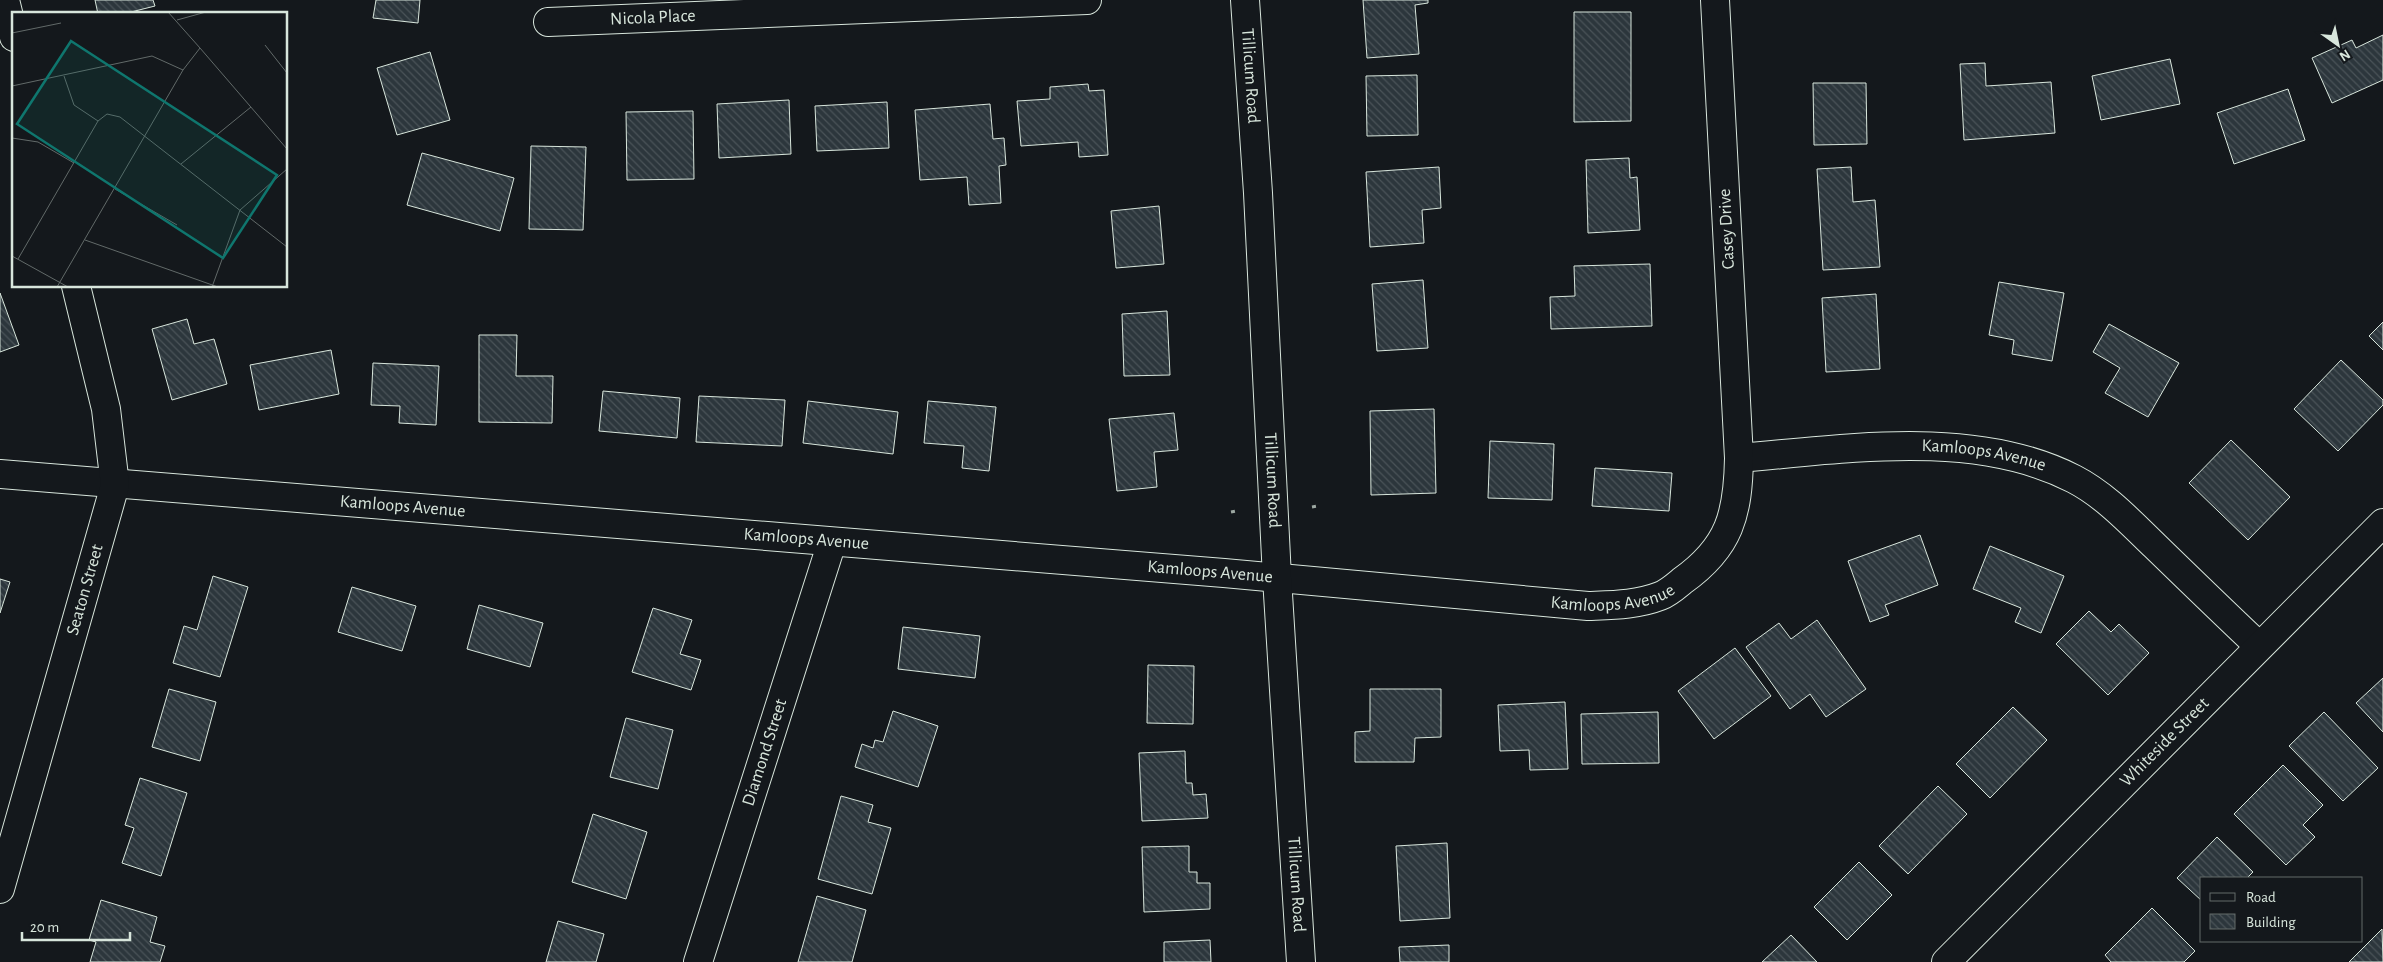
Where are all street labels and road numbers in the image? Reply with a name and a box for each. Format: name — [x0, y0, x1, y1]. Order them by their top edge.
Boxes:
street label: Nicola Place — [610, 7, 696, 28]
street label: Tillicum Road — [1238, 28, 1262, 124]
street label: Casey Drive — [1716, 188, 1738, 270]
street label: Tillicum Road — [1261, 432, 1284, 528]
street label: Kamloops Avenue — [1921, 437, 2048, 475]
street label: Kamloops Avenue — [339, 493, 466, 521]
street label: Kamloops Avenue — [743, 525, 870, 553]
street label: Seaton Street — [64, 542, 107, 637]
street label: Kamloops Avenue — [1147, 558, 1273, 586]
street label: Kamloops Avenue — [1550, 581, 1678, 615]
street label: Whiteside Street — [2117, 694, 2213, 790]
street label: Diamond Street — [739, 696, 790, 808]
street label: Tillicum Road — [1284, 836, 1308, 933]

